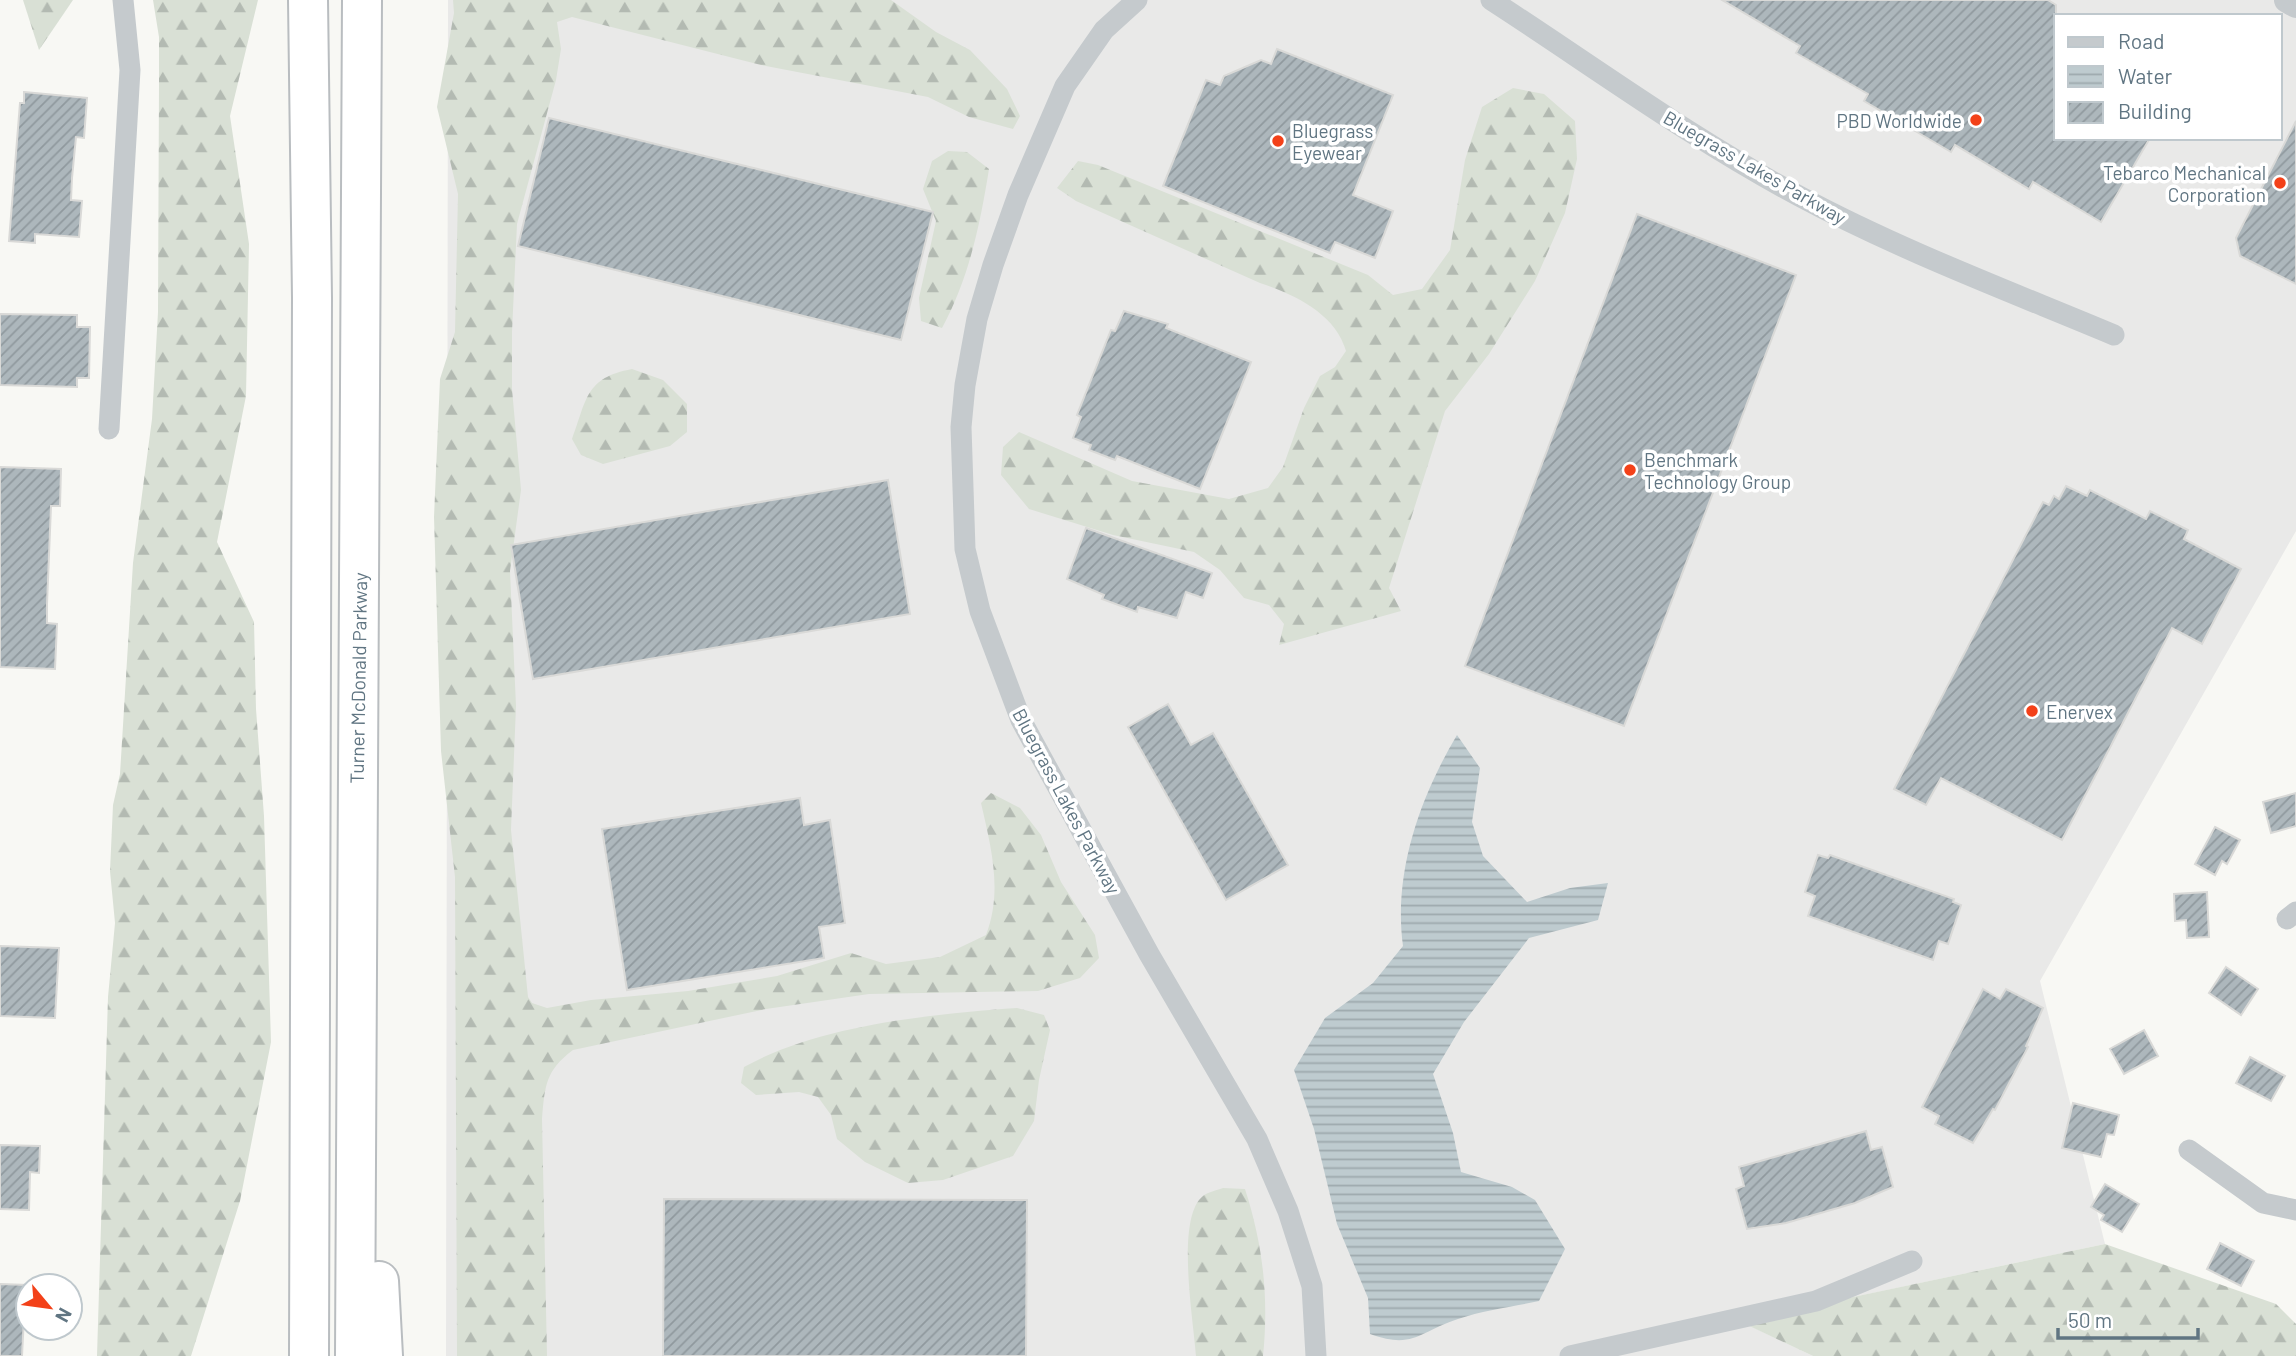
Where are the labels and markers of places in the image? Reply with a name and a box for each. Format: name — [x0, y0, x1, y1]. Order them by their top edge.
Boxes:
place label: PBD Worldwide — [1836, 109, 1962, 132]
marker: PBD Worldwide — [1968, 112, 1984, 128]
place label: Bluegrass Eyewear — [1292, 119, 1373, 164]
marker: Bluegrass Eyewear — [1270, 133, 1286, 149]
place label: Tebarco Mechanical Corporation — [2103, 161, 2266, 206]
marker: Tebarco Mechanical Corporation — [2272, 175, 2288, 191]
place label: Benchmark Technology Group — [1644, 448, 1791, 493]
marker: Benchmark Technology Group — [1622, 462, 1638, 478]
place label: Enervex — [2046, 700, 2113, 723]
marker: Enervex — [2024, 703, 2040, 719]

